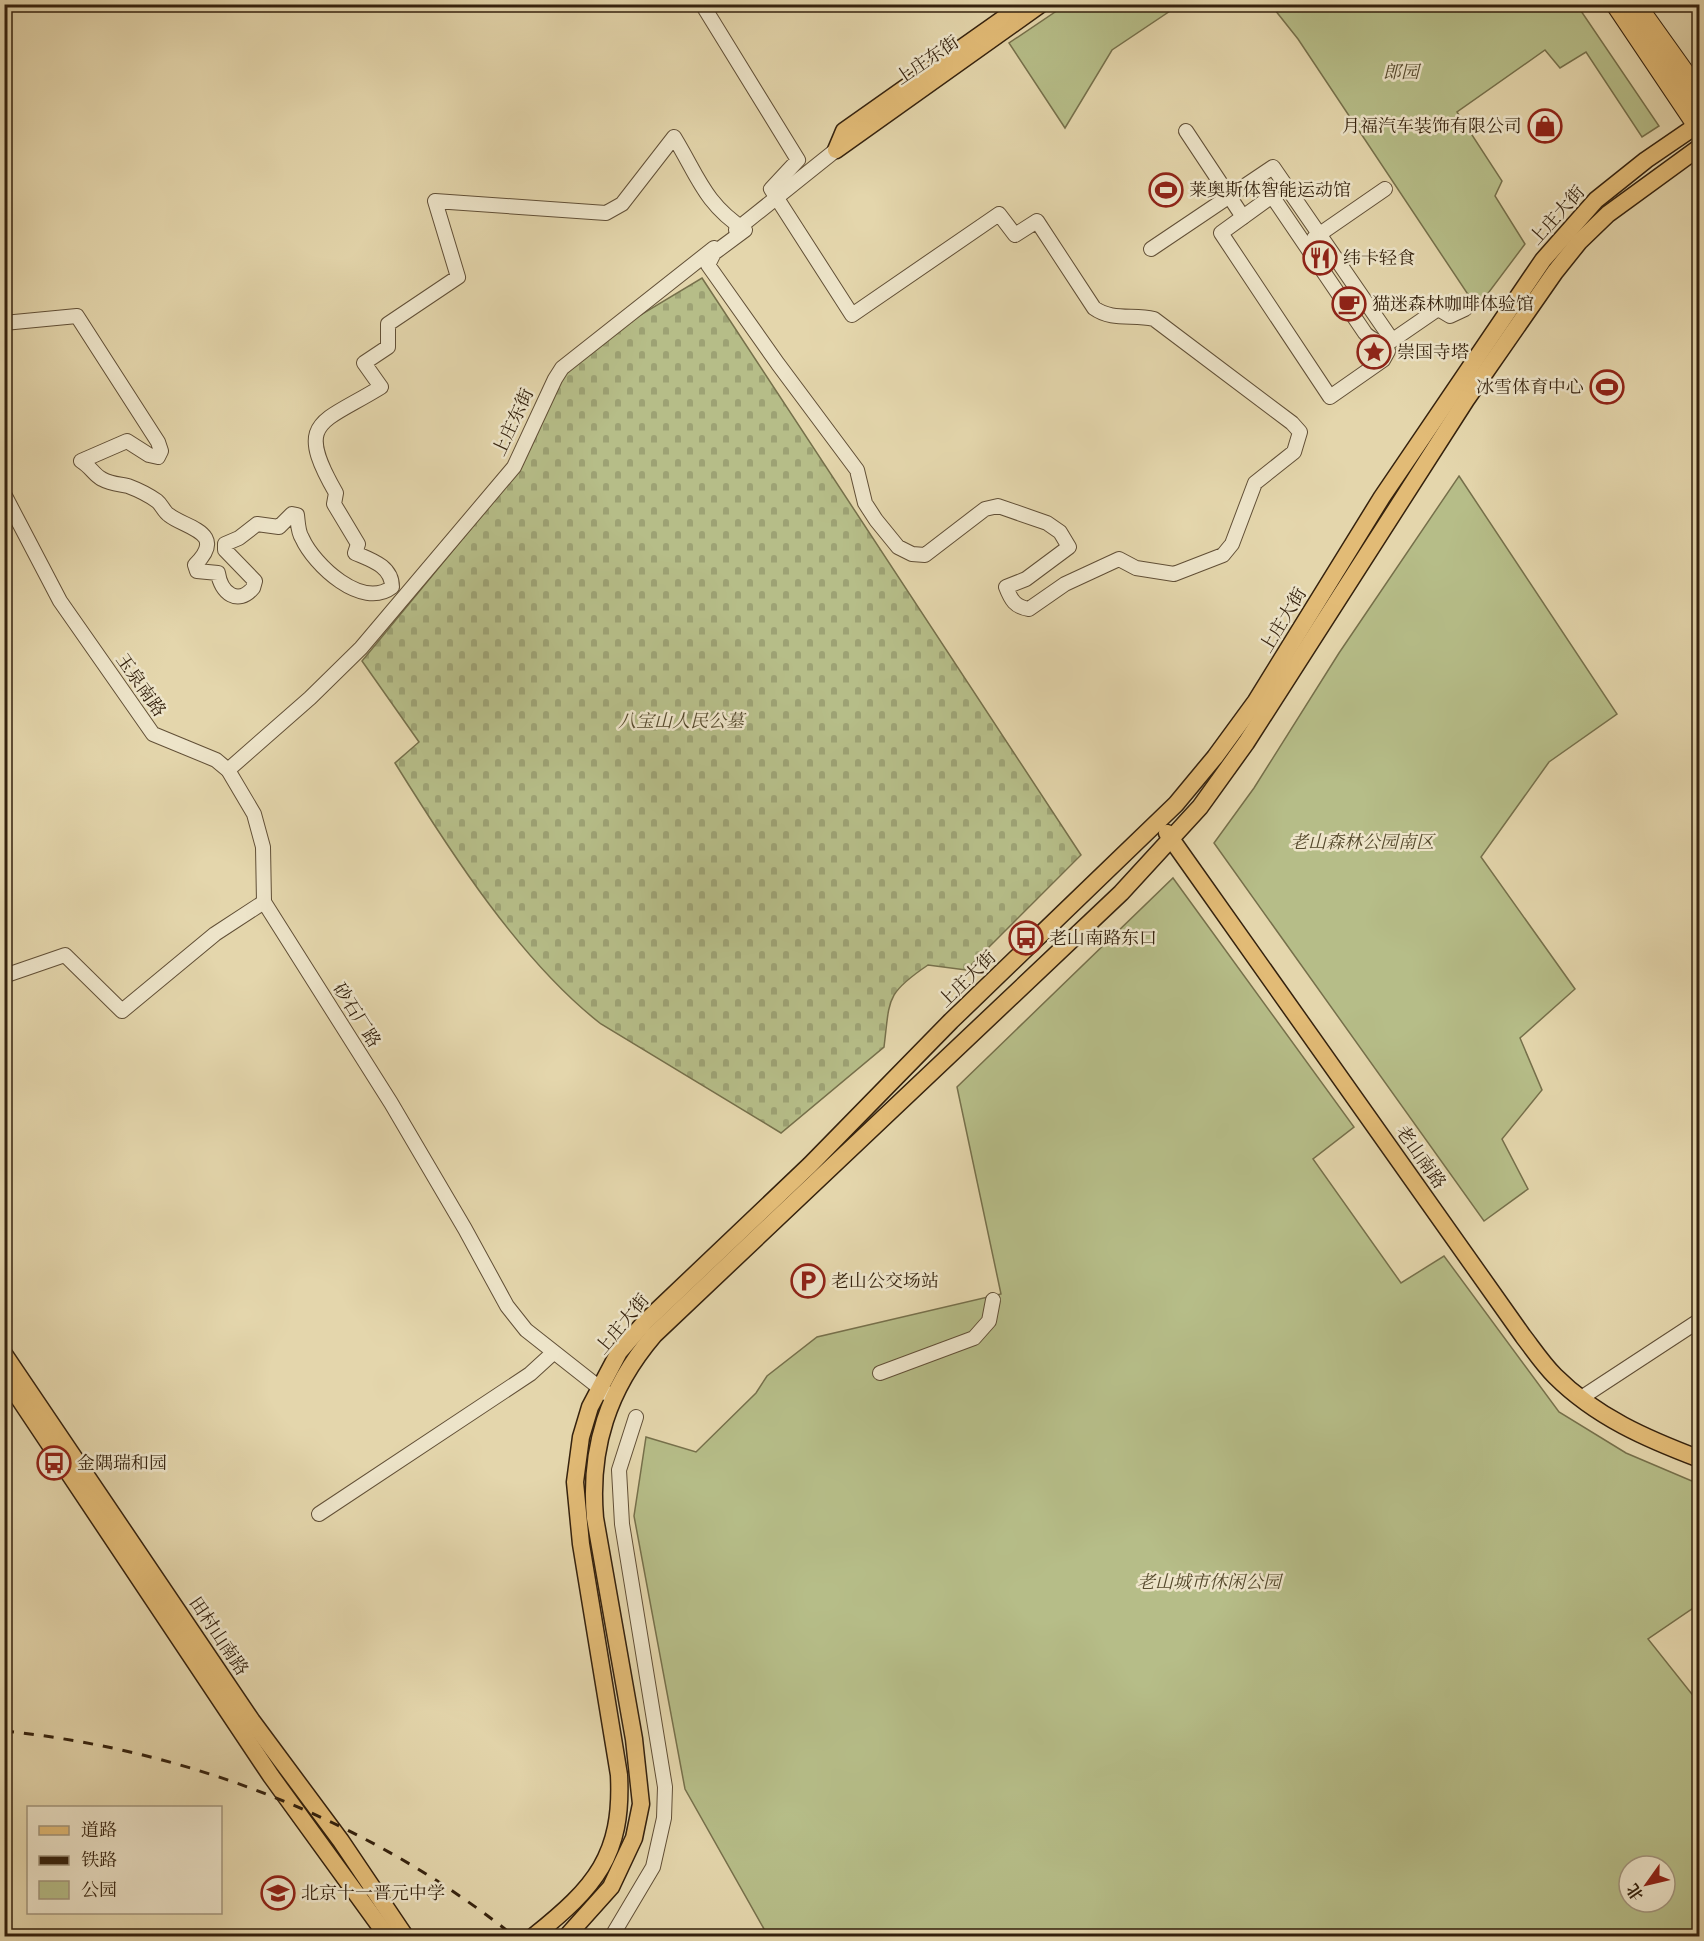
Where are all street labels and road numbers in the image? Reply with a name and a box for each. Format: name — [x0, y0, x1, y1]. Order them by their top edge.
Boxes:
street label: 上庄东街 — [891, 31, 963, 89]
street label: 上庄大街 — [1525, 181, 1589, 249]
street label: 上庄东街 — [488, 385, 538, 459]
street label: 上庄大街 — [1255, 583, 1311, 657]
street label: 玉泉南路 — [111, 649, 171, 721]
street label: 上庄大街 — [933, 946, 1001, 1012]
street label: 砂石厂路 — [329, 979, 385, 1051]
street label: 老山南路 — [1391, 1121, 1451, 1193]
street label: 上庄大街 — [590, 1289, 654, 1359]
street label: 田村山南路 — [185, 1593, 253, 1679]

